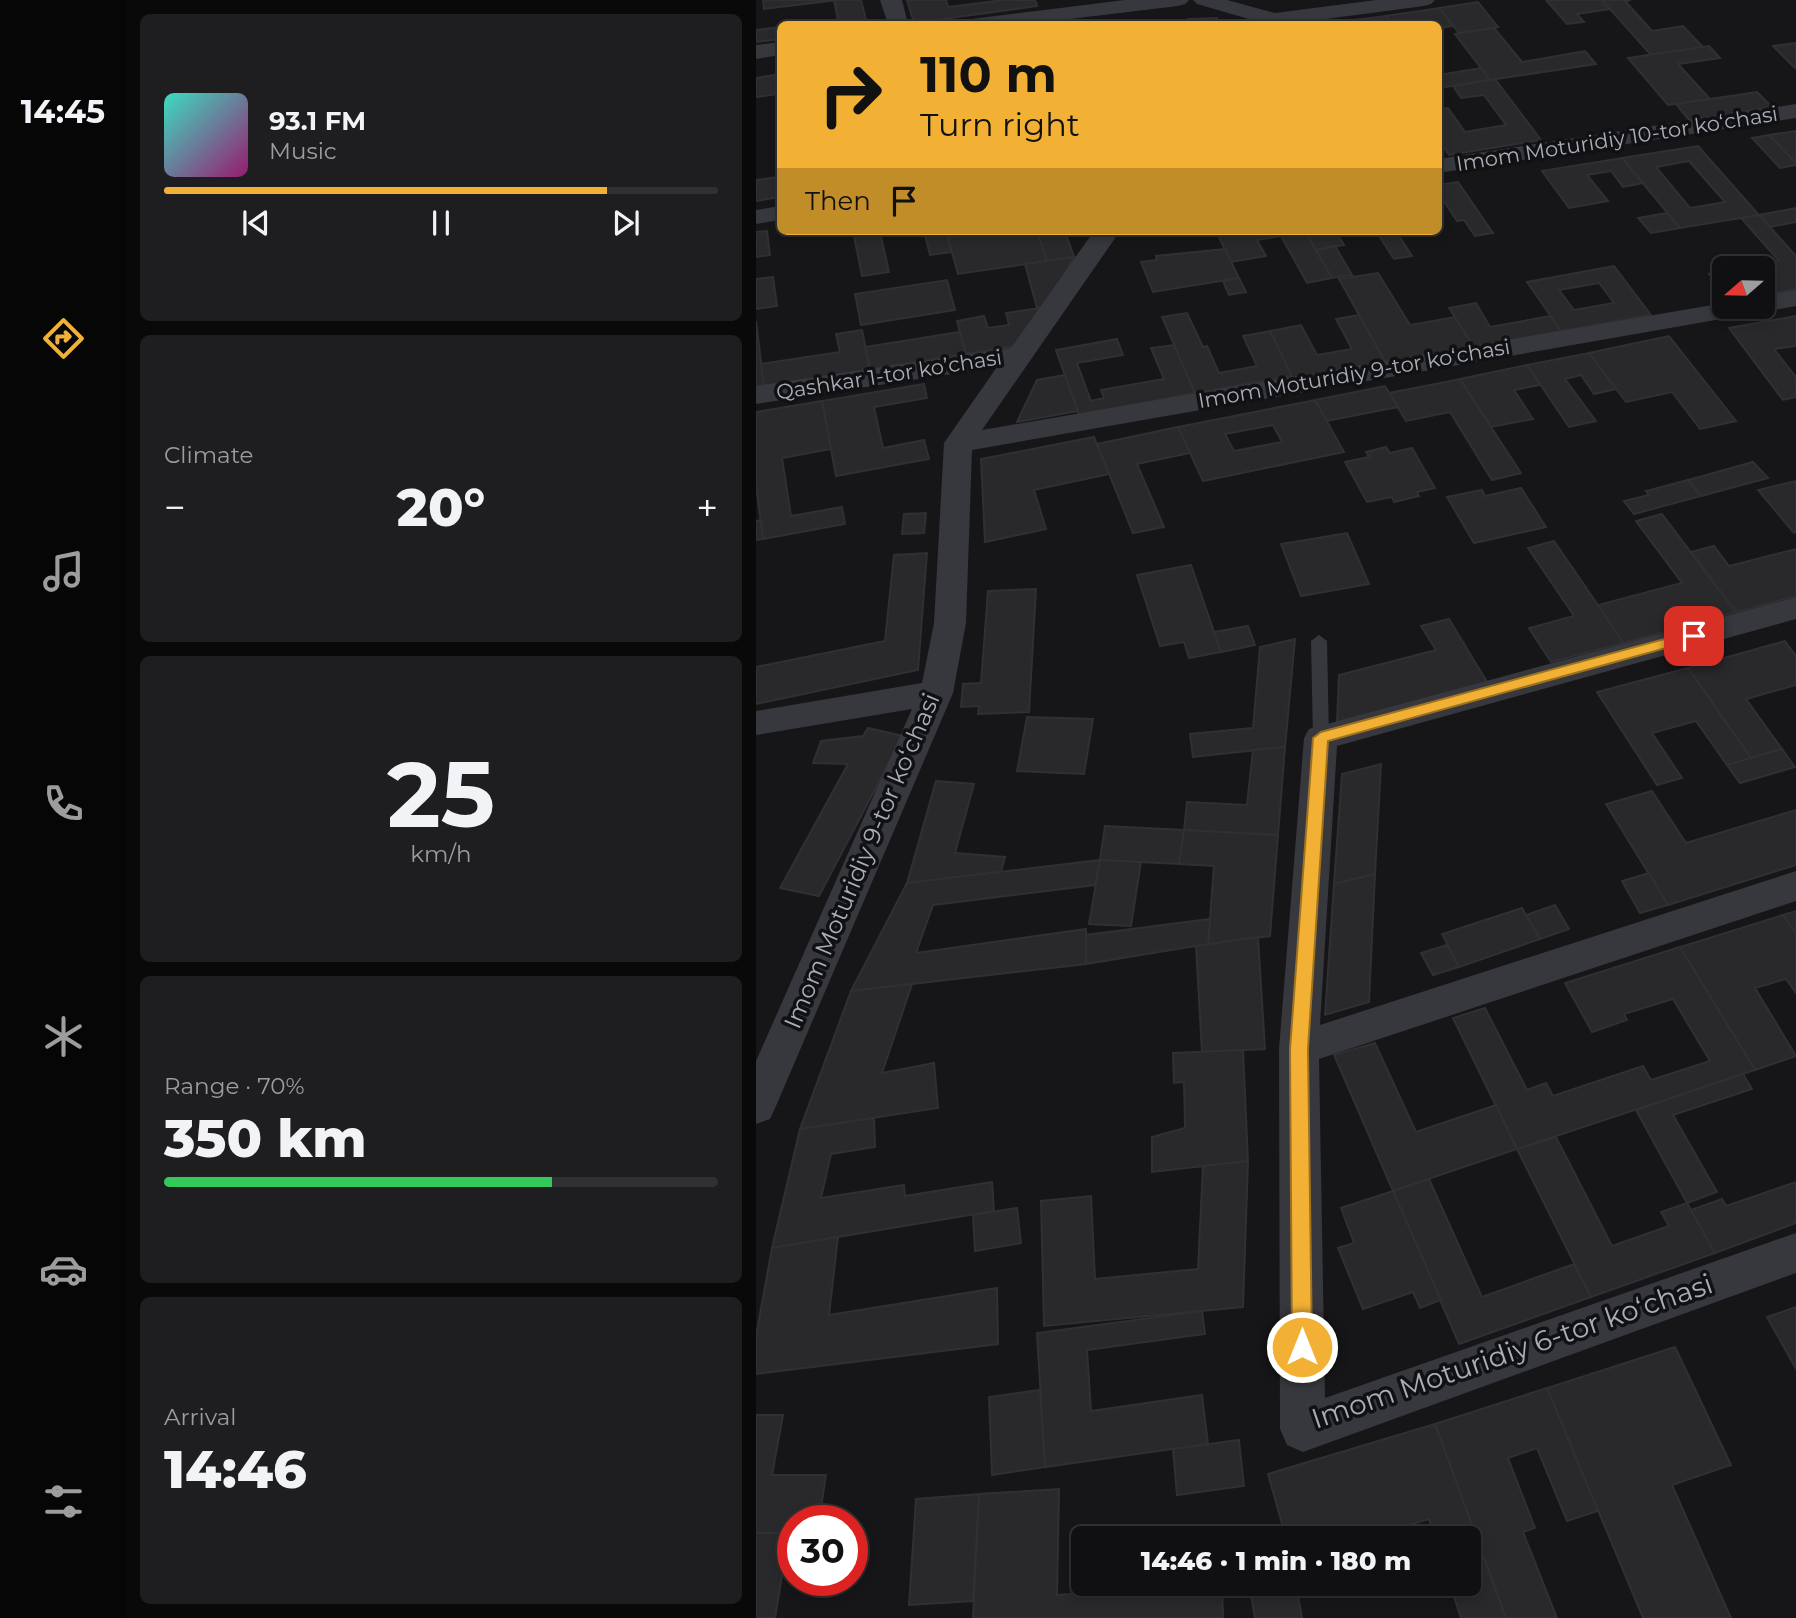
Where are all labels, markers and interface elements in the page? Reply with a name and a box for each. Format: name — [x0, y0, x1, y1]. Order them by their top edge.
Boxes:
text: 110 m — [920, 45, 1057, 104]
icon: right — [805, 49, 896, 140]
text: 14:45 — [21, 92, 105, 131]
street label: Imom Moturidiy 10-tor koʻchasi — [1454, 101, 1779, 176]
text: 93.1 FM — [269, 105, 366, 137]
text: Turn right — [920, 105, 1080, 144]
text: Music — [269, 137, 337, 165]
icon: arrive — [885, 182, 923, 220]
text: Then — [805, 185, 871, 217]
icon: previous — [237, 204, 275, 242]
icon: pause — [422, 204, 460, 242]
icon: next — [607, 204, 645, 242]
north arrow — [1712, 256, 1774, 318]
map controls — [1712, 256, 1775, 319]
icon: directions — [39, 314, 88, 363]
street label: Imom Moturidiy 9-tor koʻchasi — [1196, 334, 1512, 413]
street label: Qashkar 1-tor koʼchasi — [774, 344, 1004, 405]
text: Climate — [164, 441, 253, 469]
text: 20° — [397, 476, 485, 539]
text: − — [164, 484, 186, 531]
text: + — [696, 484, 718, 531]
icon: music — [39, 547, 88, 596]
pin — [1664, 606, 1724, 666]
icon: arrive — [1675, 617, 1713, 655]
street label: Imom Moturidiy 9-tor koʻchasi — [778, 689, 946, 1033]
text: 25 — [387, 739, 495, 850]
icon: phone — [39, 779, 88, 828]
text: km/h — [410, 840, 472, 868]
icon: climate — [39, 1012, 88, 1061]
text: Range · 70% — [164, 1072, 305, 1100]
text: 350 km — [164, 1107, 367, 1170]
icon: car — [39, 1245, 88, 1294]
street label: Imom Moturidiy 6-tor koʻchasi — [1307, 1266, 1717, 1436]
position arrow — [1265, 1310, 1339, 1384]
text: Arrival — [164, 1403, 237, 1431]
text: 14:46 — [164, 1438, 307, 1501]
icon: filters — [39, 1477, 88, 1526]
speed limit sign: 30 — [777, 1505, 868, 1596]
text: 14:46 · 1 min · 180 m — [1141, 1545, 1411, 1577]

